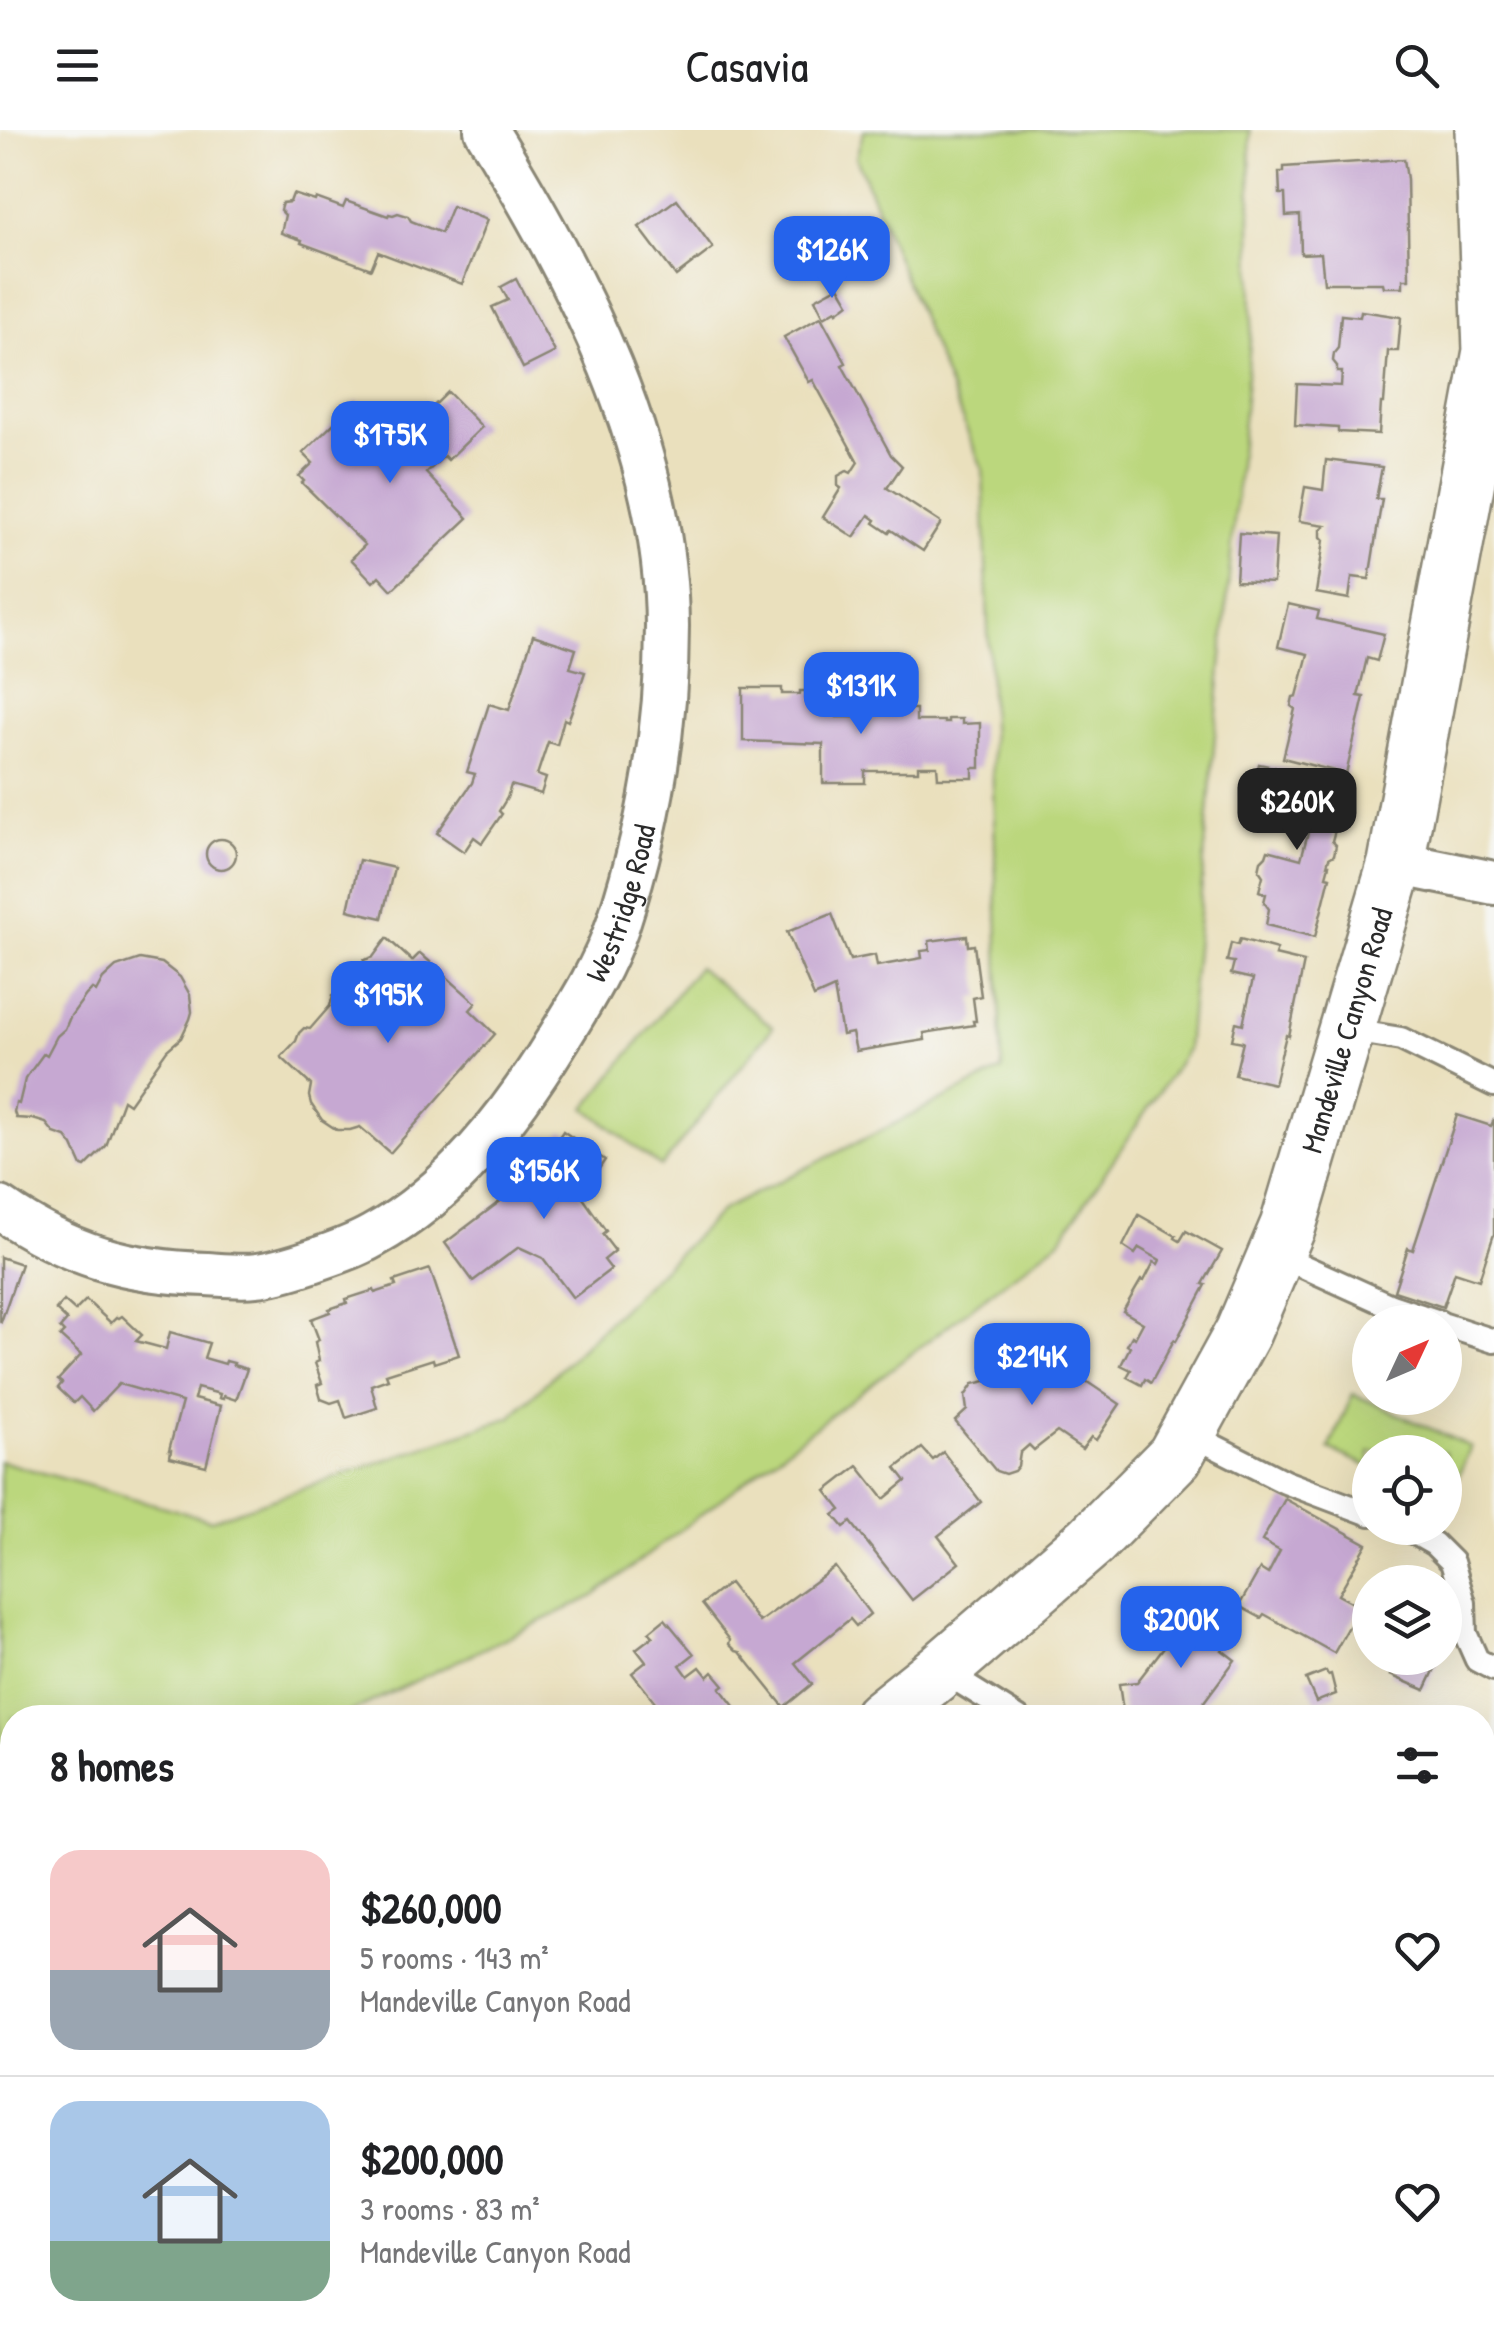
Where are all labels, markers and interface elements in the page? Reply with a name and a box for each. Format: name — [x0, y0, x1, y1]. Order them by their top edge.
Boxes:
text: Casavia — [686, 35, 809, 96]
icon: menu — [50, 38, 105, 93]
icon: search — [1389, 38, 1444, 93]
pin: $126K — [762, 216, 902, 301]
text: $126K — [796, 227, 868, 270]
pin: $175K — [320, 401, 460, 486]
text: $175K — [353, 412, 427, 455]
pin: $131K — [791, 652, 931, 737]
text: $131K — [826, 663, 896, 706]
pin: $260K — [1227, 768, 1367, 853]
text: $260K — [1259, 779, 1335, 822]
street label: Westridge Road — [576, 820, 664, 989]
street label: Mandeville Canyon Road — [1291, 903, 1402, 1157]
pin: $195K — [318, 961, 458, 1046]
text: $195K — [353, 972, 423, 1015]
pin: $156K — [474, 1137, 614, 1222]
text: $156K — [509, 1148, 579, 1191]
north arrow — [1352, 1305, 1462, 1415]
map controls — [1352, 1305, 1462, 1675]
pin: $214K — [962, 1323, 1102, 1408]
text: $214K — [996, 1334, 1068, 1377]
button: locate — [1352, 1435, 1462, 1545]
button: layers — [1352, 1565, 1462, 1675]
pin: $200K — [1111, 1586, 1251, 1671]
text: $200K — [1143, 1597, 1219, 1640]
text: 8 homes — [50, 1737, 174, 1794]
icon: filters — [1390, 1738, 1445, 1793]
text: $260,000 — [360, 1879, 501, 1936]
icon: home — [130, 1890, 250, 2010]
icon: heart — [1390, 1923, 1445, 1978]
text: 5 rooms · 143 m² — [360, 1936, 549, 1979]
text: Mandeville Canyon Road — [360, 1979, 630, 2022]
text: $200,000 — [360, 2130, 504, 2187]
icon: home — [130, 2141, 250, 2261]
icon: heart — [1390, 2174, 1445, 2229]
text: 3 rooms · 83 m² — [360, 2187, 540, 2230]
text: Mandeville Canyon Road — [360, 2230, 630, 2273]

